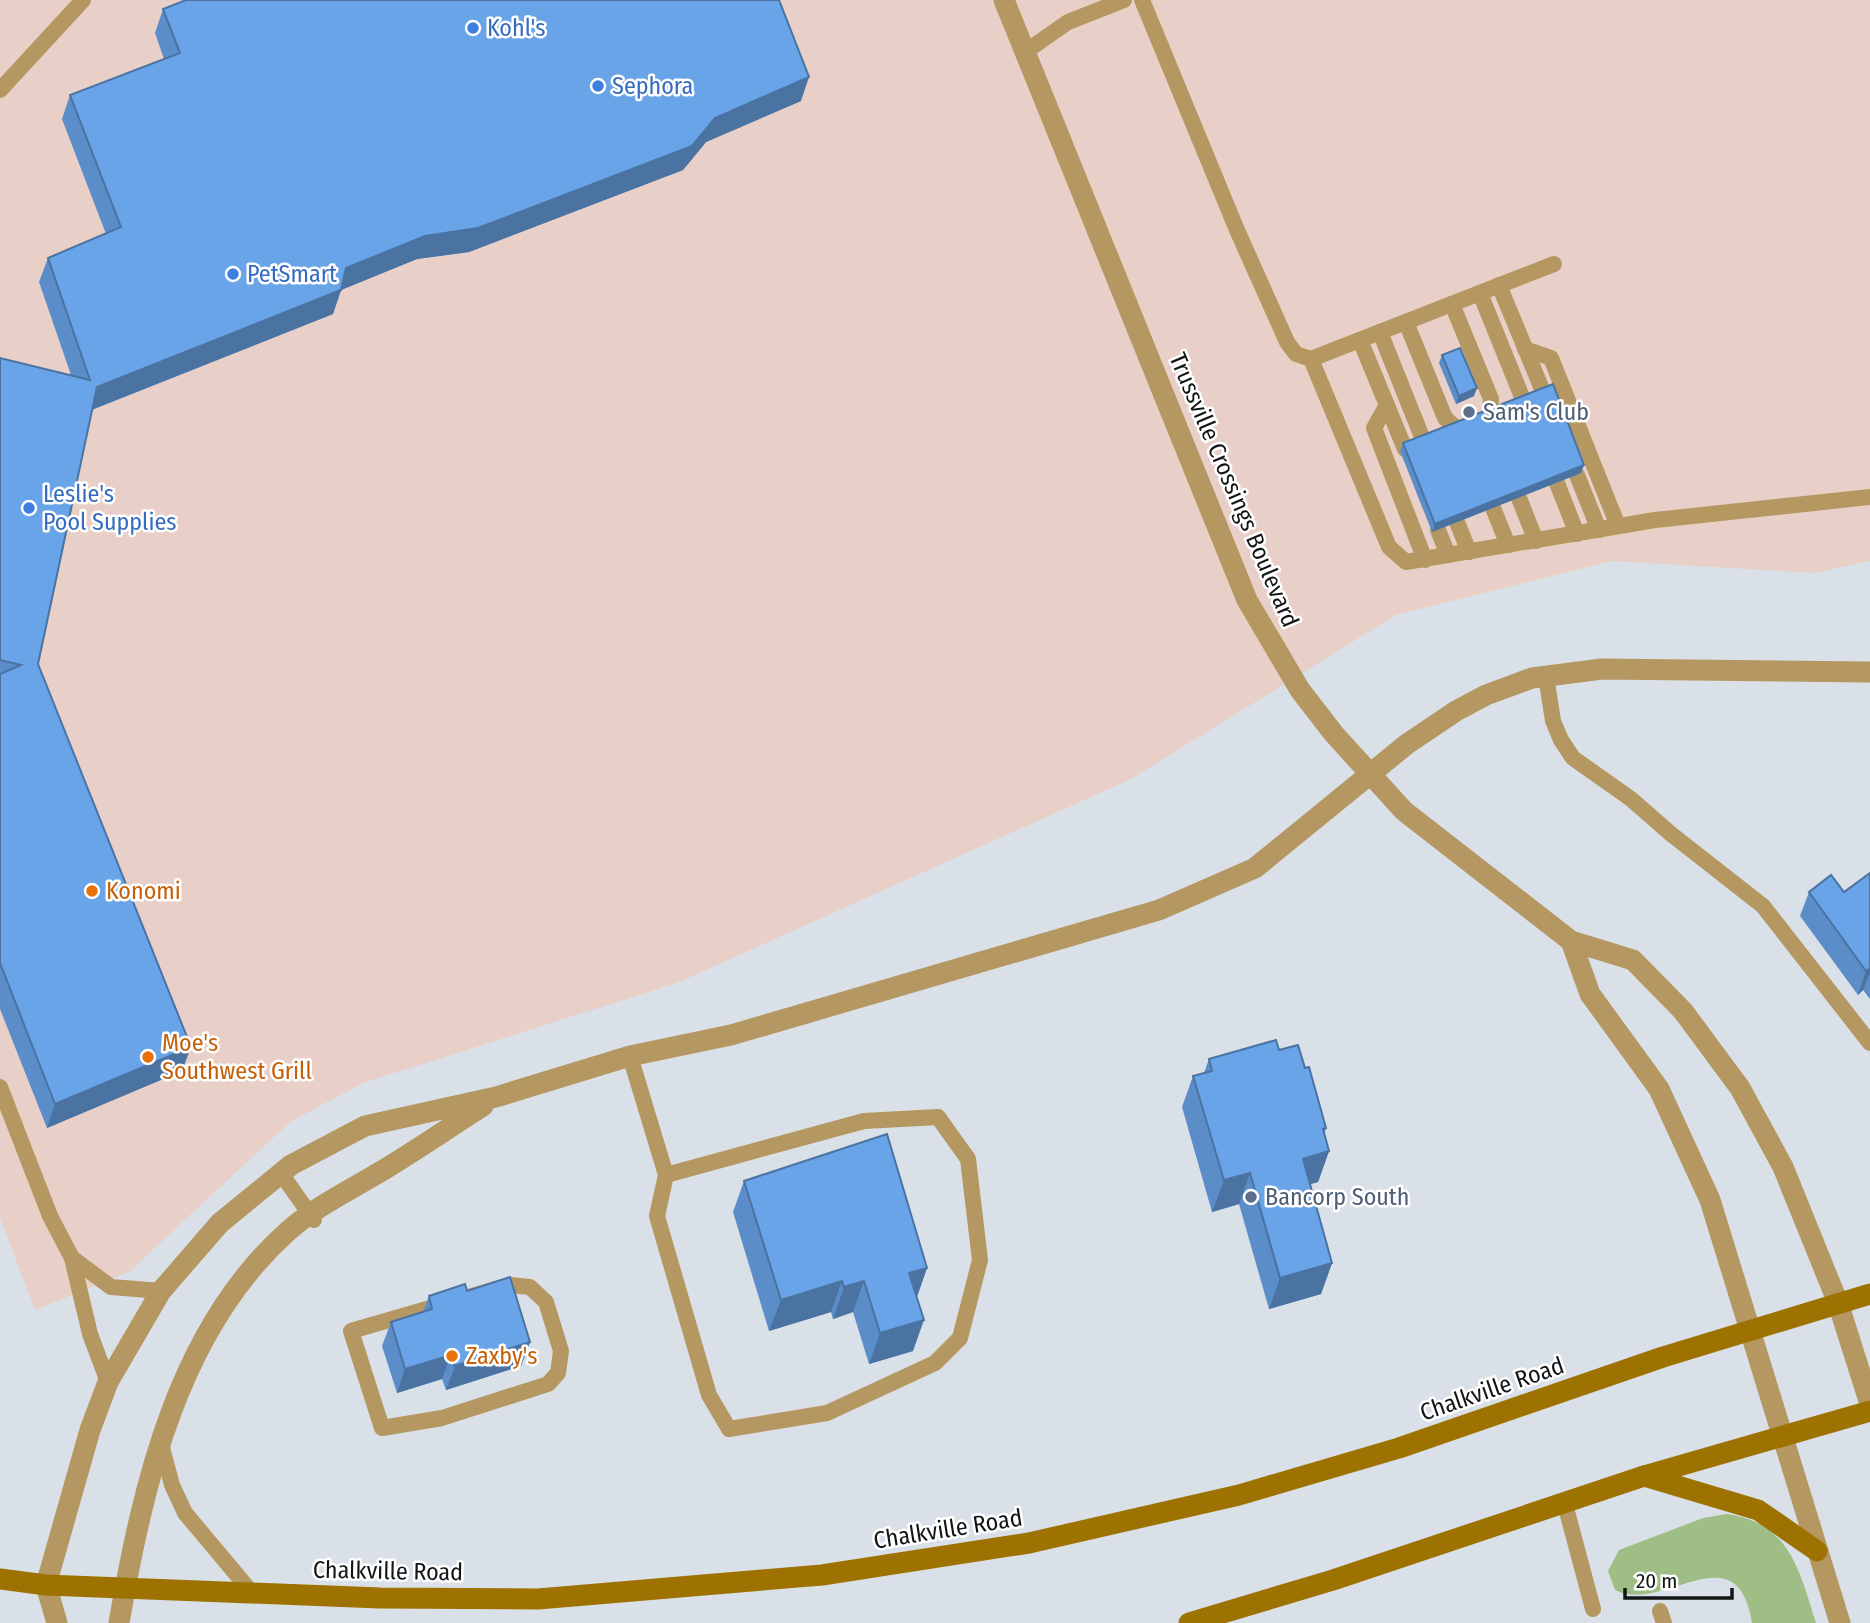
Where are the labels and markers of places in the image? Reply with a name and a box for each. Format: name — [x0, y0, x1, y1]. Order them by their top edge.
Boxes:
place label: Kohl's — [487, 14, 545, 42]
marker: Kohl's — [465, 20, 481, 36]
place label: Sephora — [612, 72, 693, 100]
marker: Sephora — [590, 78, 606, 94]
place label: PetSmart — [247, 260, 337, 288]
marker: PetSmart — [225, 266, 241, 282]
place label: Sam's Club — [1483, 398, 1589, 426]
marker: Sam's Club — [1461, 404, 1477, 420]
place label: Leslie's Pool Supplies — [43, 480, 177, 536]
marker: Leslie's Pool Supplies — [21, 500, 37, 516]
place label: Konomi — [106, 877, 181, 905]
marker: Konomi — [84, 883, 100, 899]
place label: Moe's Southwest Grill — [162, 1029, 312, 1085]
marker: Moe's Southwest Grill — [140, 1049, 156, 1065]
place label: Bancorp South — [1265, 1183, 1409, 1211]
marker: Bancorp South — [1243, 1189, 1259, 1205]
place label: Zaxby's — [466, 1342, 537, 1370]
marker: Zaxby's — [444, 1348, 460, 1364]

